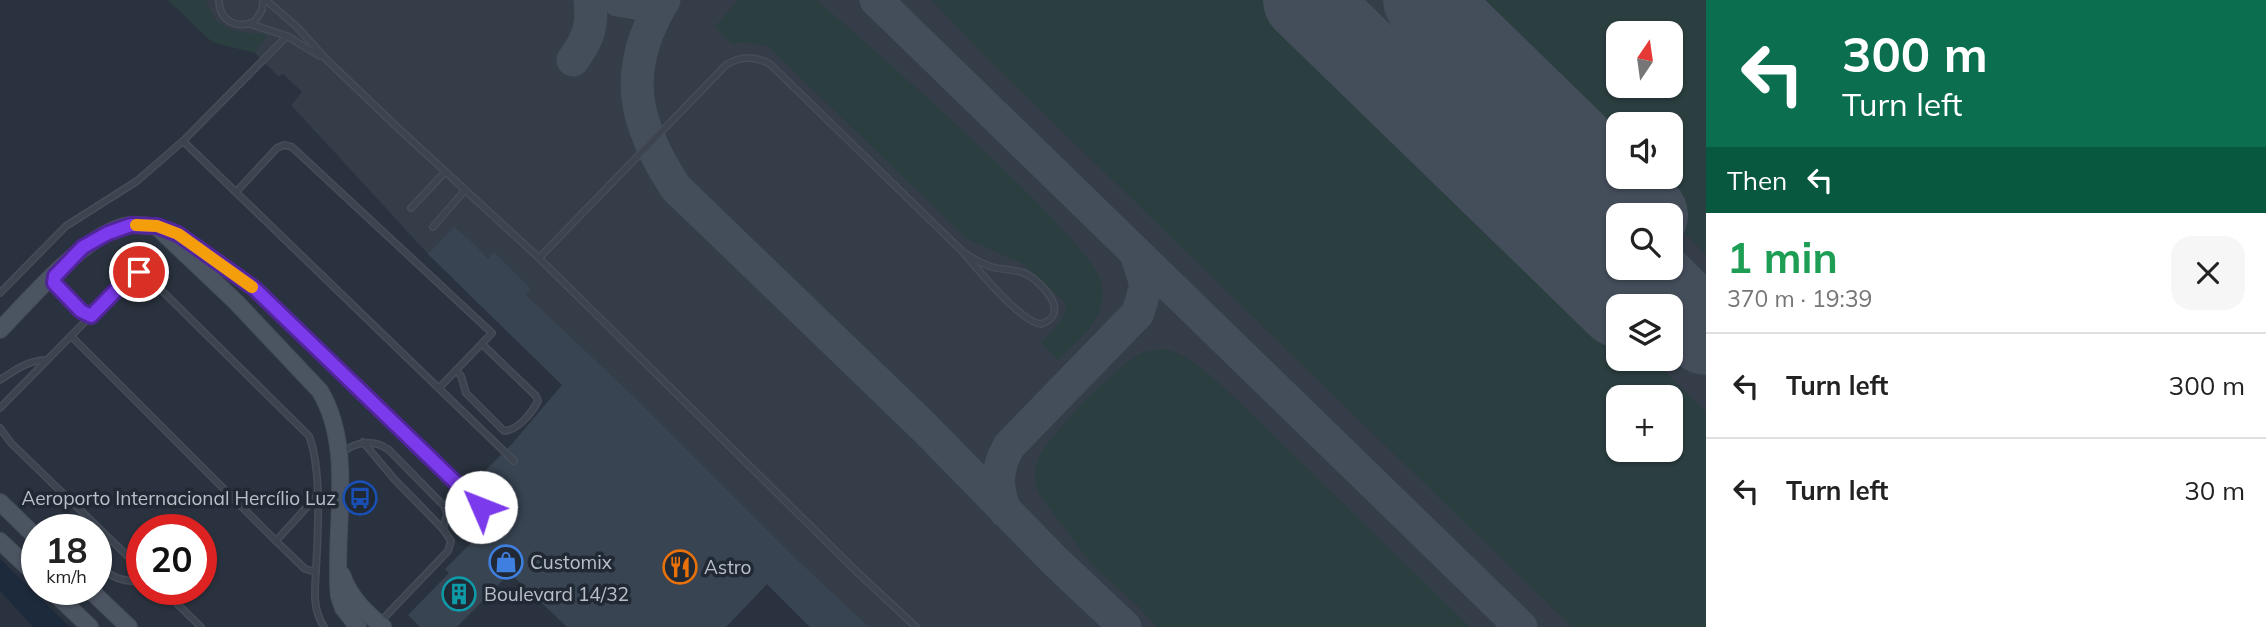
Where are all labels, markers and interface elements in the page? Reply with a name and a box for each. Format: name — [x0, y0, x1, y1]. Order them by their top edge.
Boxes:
north arrow — [1606, 21, 1684, 98]
map controls — [1606, 21, 1683, 462]
text: 300 m — [1842, 23, 1988, 84]
icon: left — [1727, 28, 1818, 119]
text: Turn left — [1842, 84, 1962, 124]
button: sound — [1606, 112, 1683, 189]
icon: left — [1801, 161, 1839, 199]
text: Then — [1727, 164, 1787, 197]
button: search — [1606, 203, 1683, 280]
text: 1 min — [1727, 231, 1838, 284]
button: close — [2171, 236, 2245, 310]
pin — [109, 242, 169, 302]
icon: arrive — [120, 253, 158, 291]
text: 370 m · 19:39 — [1727, 284, 1872, 313]
button: layers — [1606, 294, 1683, 371]
icon: left — [1727, 367, 1765, 405]
text: Turn left — [1786, 369, 1888, 402]
text: 300 m — [2169, 369, 2245, 402]
button: + — [1606, 385, 1683, 462]
position arrow — [444, 470, 518, 544]
icon: left — [1727, 472, 1765, 510]
text: Turn left — [1786, 474, 1888, 507]
text: 30 m — [2184, 474, 2245, 507]
bus stop icon: Aeroporto Internacional Hercílio Luz — [341, 479, 379, 517]
place label: Aeroporto Internacional Hercílio Luz — [21, 486, 336, 510]
speed limit sign: 20 — [126, 514, 217, 605]
text: 18 — [45, 528, 88, 572]
shop icon: Customix — [487, 543, 525, 581]
restaurant icon: Astro — [661, 548, 699, 586]
place label: Customix — [530, 550, 612, 574]
place label: Astro — [704, 555, 751, 579]
text: km/h — [46, 565, 87, 588]
building icon: Boulevard 14/32 — [440, 575, 478, 613]
place label: Boulevard 14/32 — [484, 582, 629, 606]

